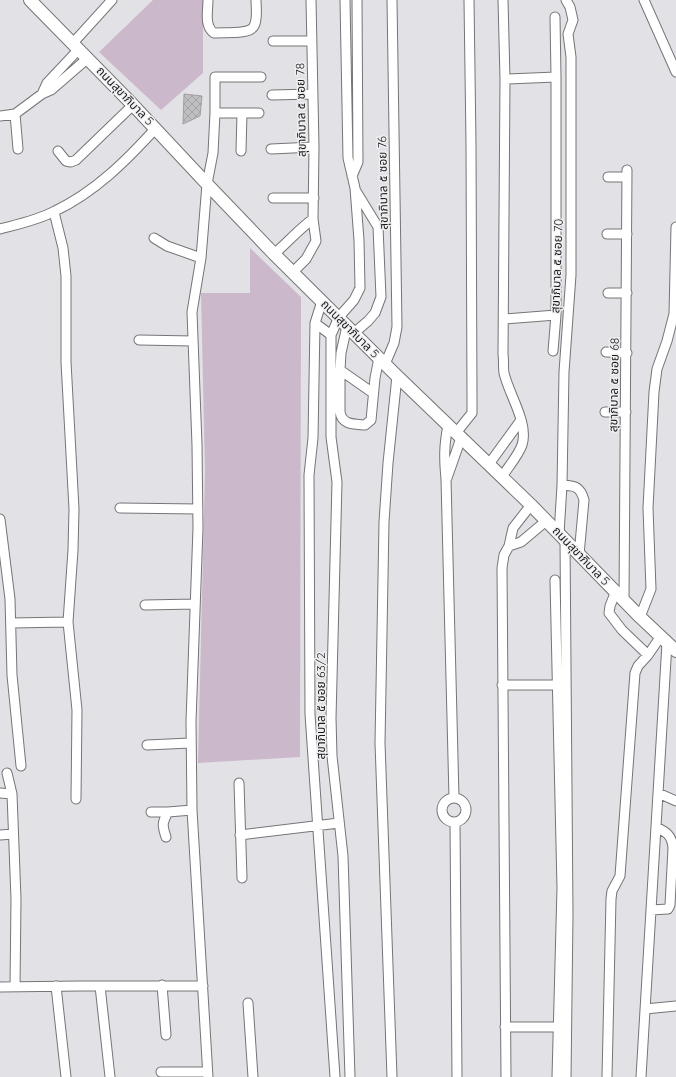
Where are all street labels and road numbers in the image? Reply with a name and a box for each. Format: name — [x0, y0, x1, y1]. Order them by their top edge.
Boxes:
street label: ถนนสุขาภิบาล 5 — [93, 63, 157, 128]
street label: สุขาภิบาล ๕ ซอย 78 — [292, 63, 309, 157]
street label: สุขาภิบาล ๕ ซอย 76 — [374, 135, 391, 230]
street label: สุขาภิบาล ๕ ซอย 70 — [547, 218, 566, 314]
street label: ถนนสุขาภิบาล 5 — [318, 296, 383, 361]
street label: สุขาภิบาล ๕ ซอย 68 — [605, 338, 622, 432]
street label: ถนนสุขาภิบาล 5 — [549, 523, 613, 588]
street label: สุขาภิบาล ๕ ซอย 63/2 — [313, 652, 328, 760]

